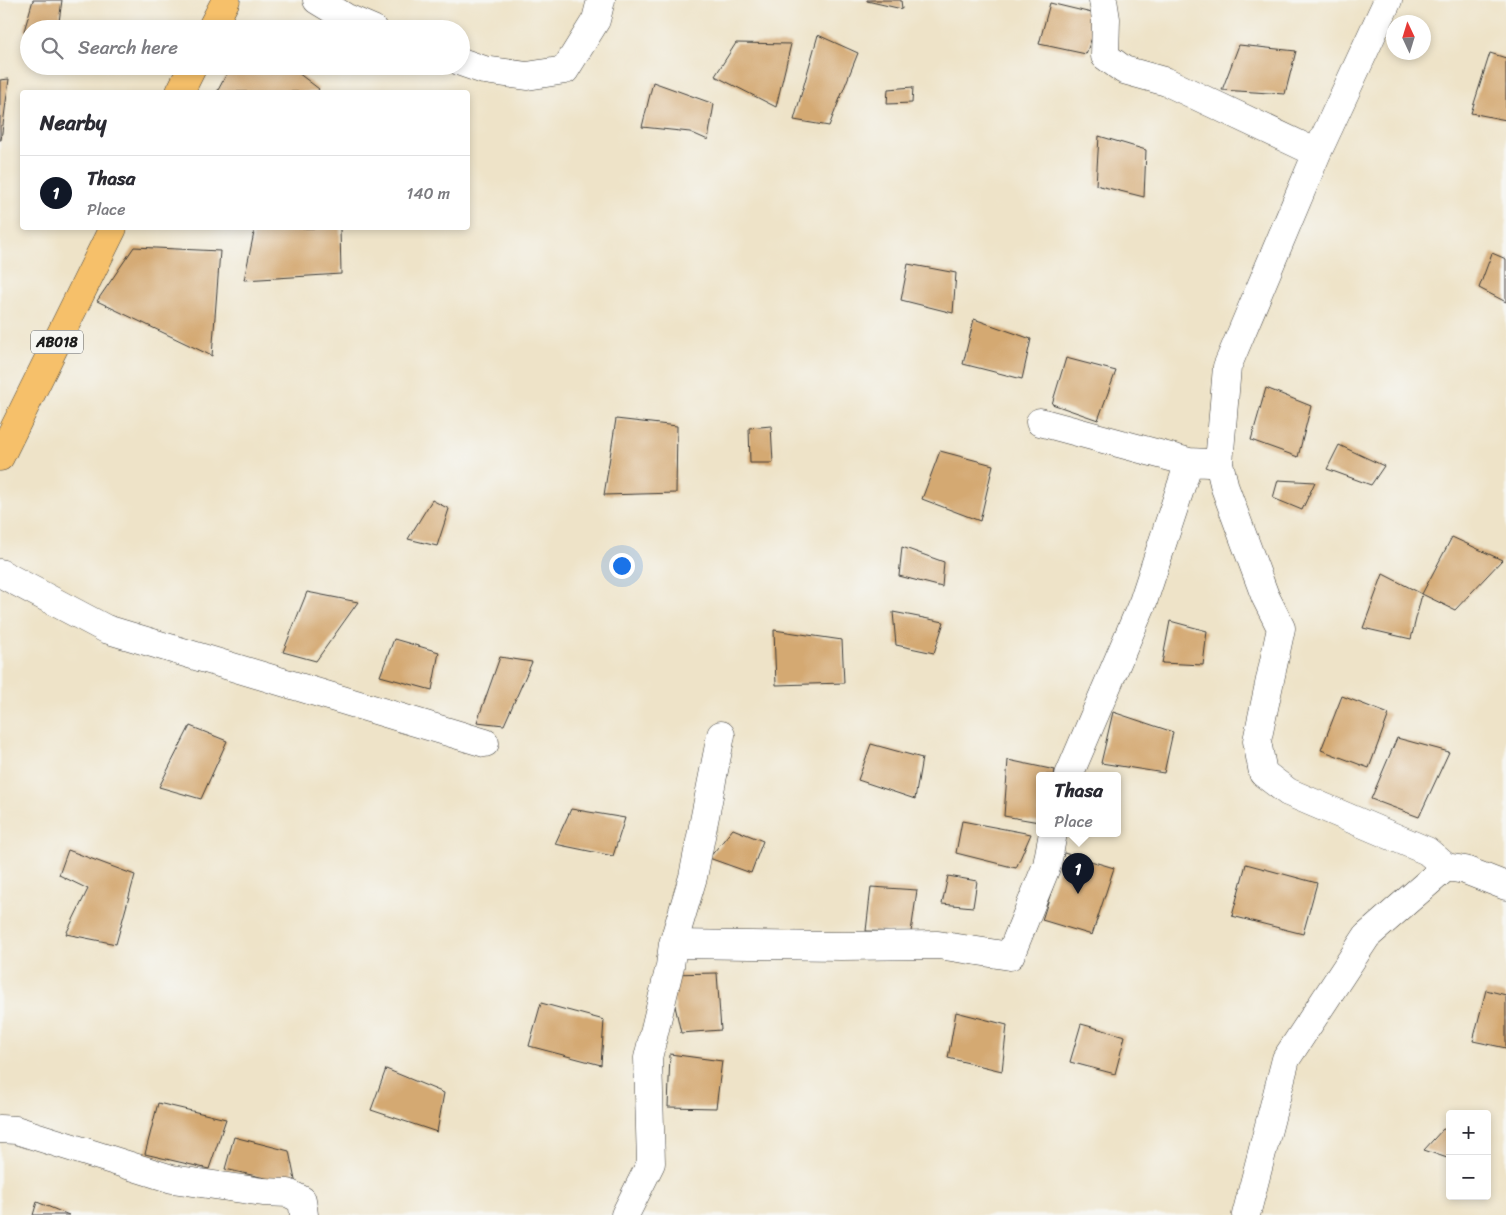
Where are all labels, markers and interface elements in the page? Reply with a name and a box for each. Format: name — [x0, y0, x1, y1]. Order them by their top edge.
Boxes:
north arrow — [1386, 15, 1431, 60]
search box — [20, 20, 470, 75]
text: Search here — [78, 31, 178, 64]
icon: search — [38, 34, 66, 62]
text: Nearby — [40, 104, 106, 142]
text: Thasa — [87, 162, 135, 195]
text: 1 — [53, 179, 59, 208]
text: 140 m — [407, 179, 450, 208]
text: Place — [87, 195, 126, 224]
road number: AB018 — [31, 331, 83, 354]
your location — [609, 553, 635, 579]
popup — [1036, 772, 1121, 837]
text: Thasa — [1054, 774, 1103, 807]
text: Place — [1054, 807, 1093, 836]
pin: 1 — [1062, 853, 1094, 894]
map controls — [1446, 1110, 1491, 1200]
button: + — [1446, 1110, 1491, 1155]
button: − — [1446, 1155, 1491, 1200]

